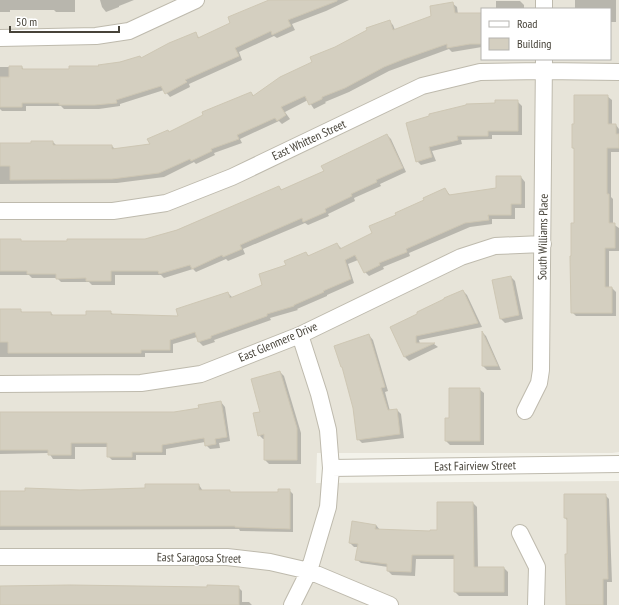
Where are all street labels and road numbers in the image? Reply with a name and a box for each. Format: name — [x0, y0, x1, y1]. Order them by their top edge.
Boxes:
street label: East Whitten Street — [269, 116, 349, 163]
street label: South Williams Place — [534, 194, 551, 280]
street label: East Glenmere Drive — [236, 318, 319, 365]
street label: East Fairview Street — [434, 457, 517, 474]
street label: East Saragosa Street — [157, 549, 242, 566]

